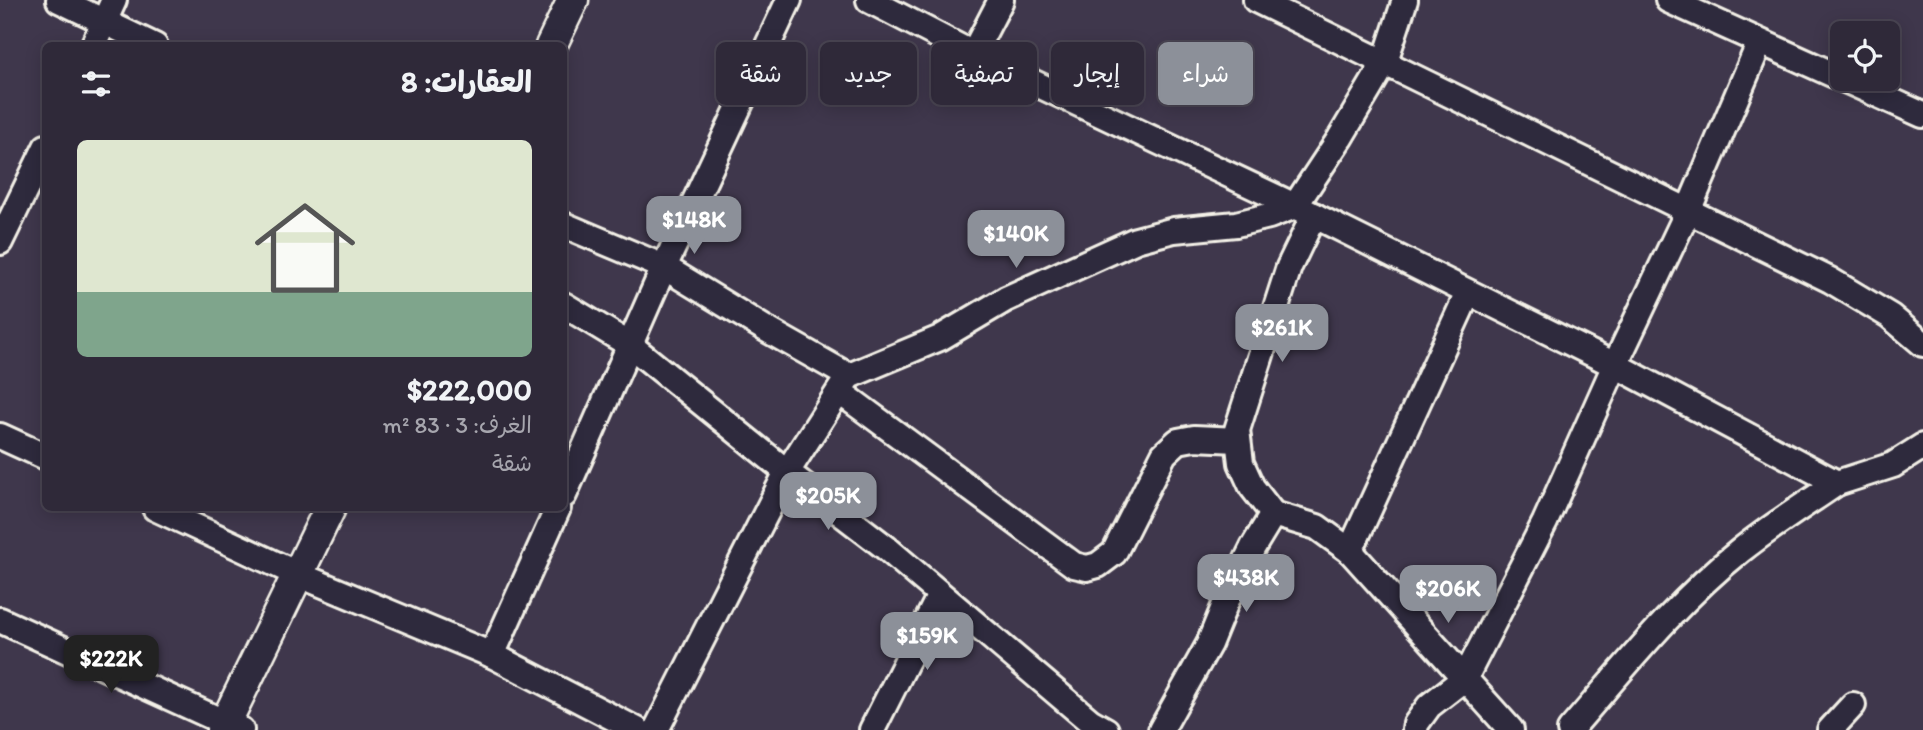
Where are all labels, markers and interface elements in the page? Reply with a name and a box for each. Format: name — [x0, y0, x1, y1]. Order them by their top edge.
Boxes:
map controls — [1830, 21, 1900, 91]
button: locate — [1830, 21, 1900, 91]
chip: شقة — [716, 42, 806, 105]
chip: جديد — [820, 42, 917, 105]
chip: تصفية — [931, 42, 1037, 105]
chip: إيجار — [1051, 42, 1144, 105]
chip: شراء — [1158, 42, 1253, 105]
text: العقارات: 8 — [401, 63, 532, 100]
icon: filters — [77, 65, 115, 103]
icon: home — [242, 185, 368, 311]
pin: $148K — [645, 196, 743, 256]
text: $148K — [662, 205, 726, 233]
pin: $140K — [967, 210, 1065, 270]
text: $140K — [983, 219, 1049, 247]
pin: $261K — [1233, 304, 1331, 364]
text: $261K — [1251, 313, 1313, 341]
text: $222,000 — [407, 371, 532, 408]
text: الغرف: 3 · 83 m² — [383, 411, 532, 439]
text: شقة — [492, 449, 532, 477]
pin: $205K — [779, 472, 877, 532]
text: $205K — [796, 481, 860, 509]
pin: $438K — [1197, 554, 1295, 614]
text: $438K — [1213, 563, 1279, 591]
pin: $206K — [1399, 566, 1497, 625]
text: $206K — [1416, 574, 1480, 602]
pin: $159K — [878, 612, 976, 672]
text: $159K — [896, 621, 958, 649]
pin: $222K — [62, 636, 160, 695]
text: $222K — [80, 644, 142, 672]

